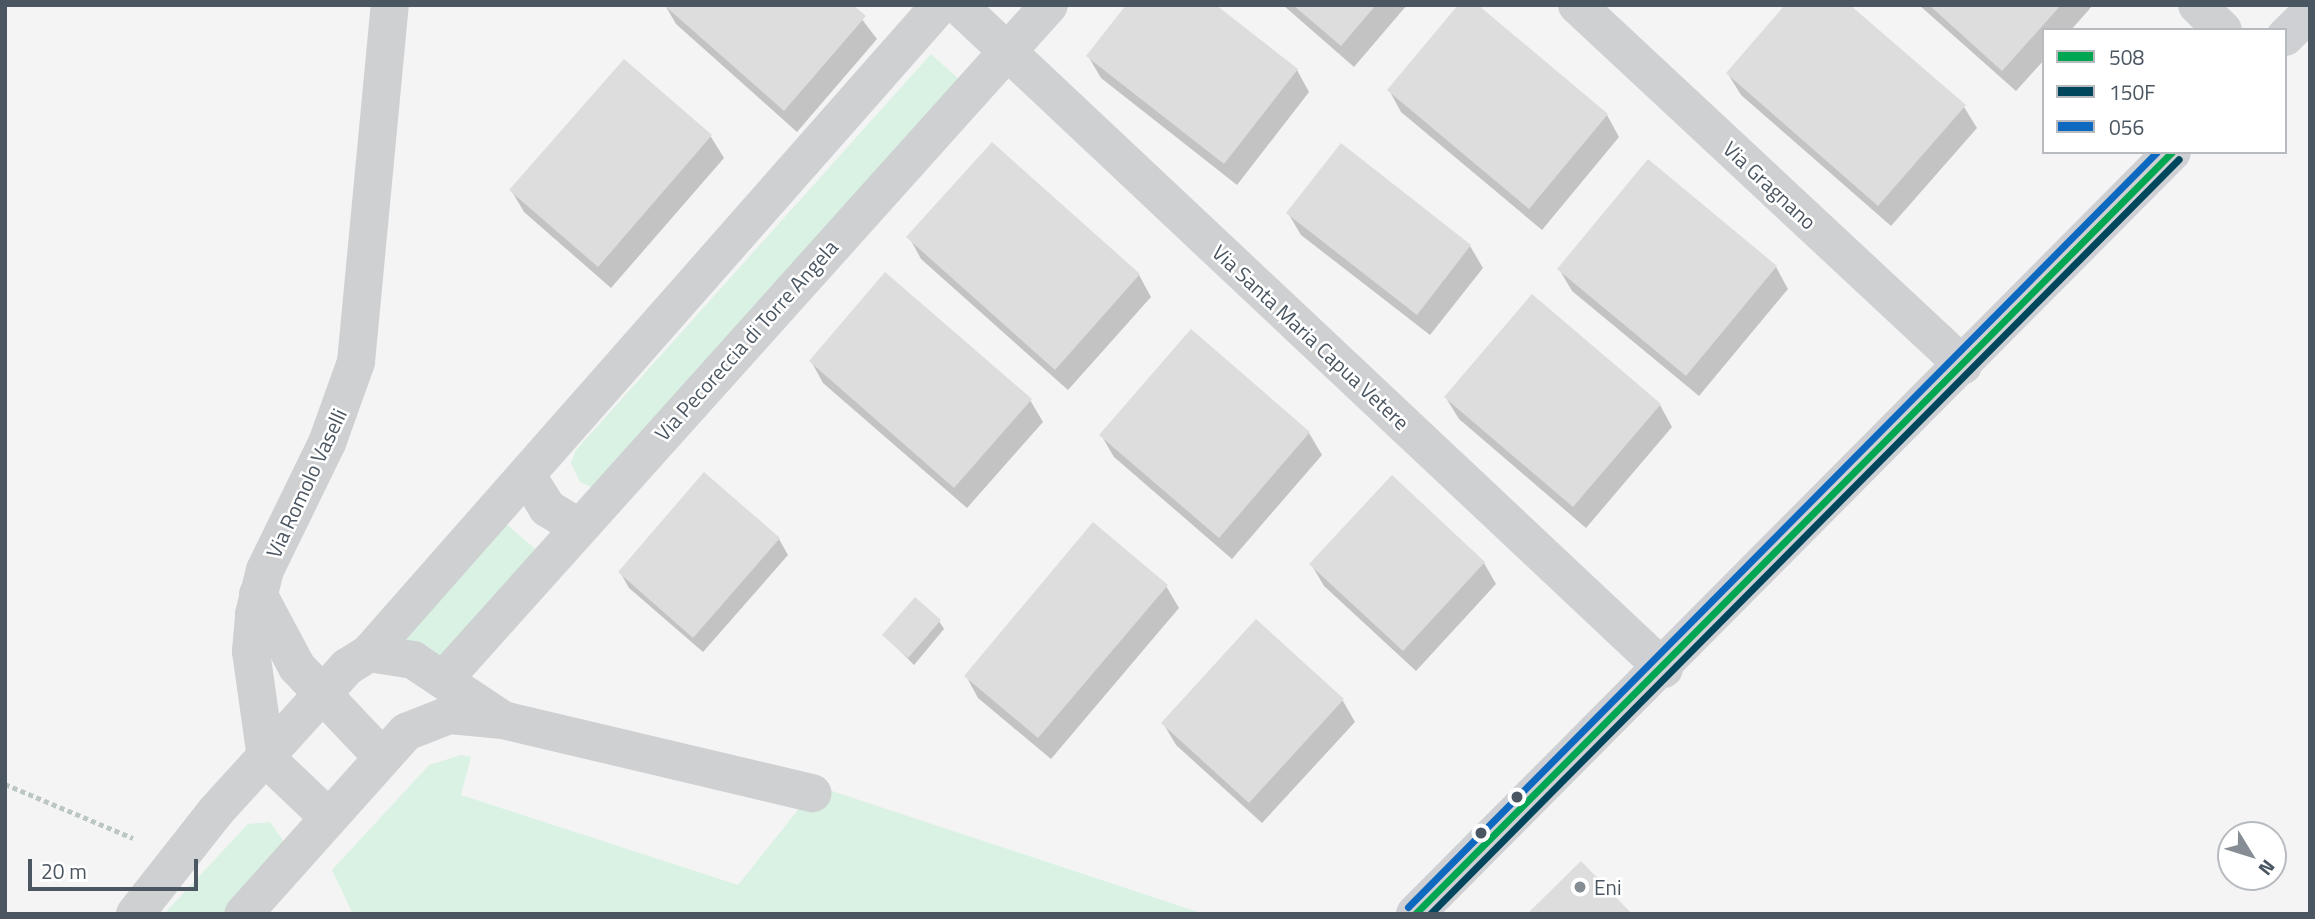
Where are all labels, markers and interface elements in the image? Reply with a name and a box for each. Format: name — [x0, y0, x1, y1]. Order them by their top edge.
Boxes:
legend — [2042, 28, 2287, 154]
text: 508 — [2109, 41, 2144, 73]
text: 150F — [2109, 76, 2155, 108]
text: 056 — [2109, 111, 2144, 143]
street label: Via Gragnano — [1718, 136, 1822, 234]
street label: Via Pecoreccia di Torre Angela — [649, 234, 843, 446]
street label: Via Santa Maria Capua Vetere — [1207, 239, 1415, 435]
street label: Via Romolo Vaselli — [260, 404, 352, 562]
unlabelled marker — [1510, 790, 1524, 804]
north arrow — [2217, 821, 2287, 891]
unlabelled marker — [1474, 826, 1488, 840]
scale bar — [32, 846, 201, 890]
text: N — [2252, 854, 2283, 882]
text: 20 m — [41, 855, 87, 887]
place label: Eni — [1594, 874, 1621, 900]
marker: Eni — [1572, 879, 1588, 895]

